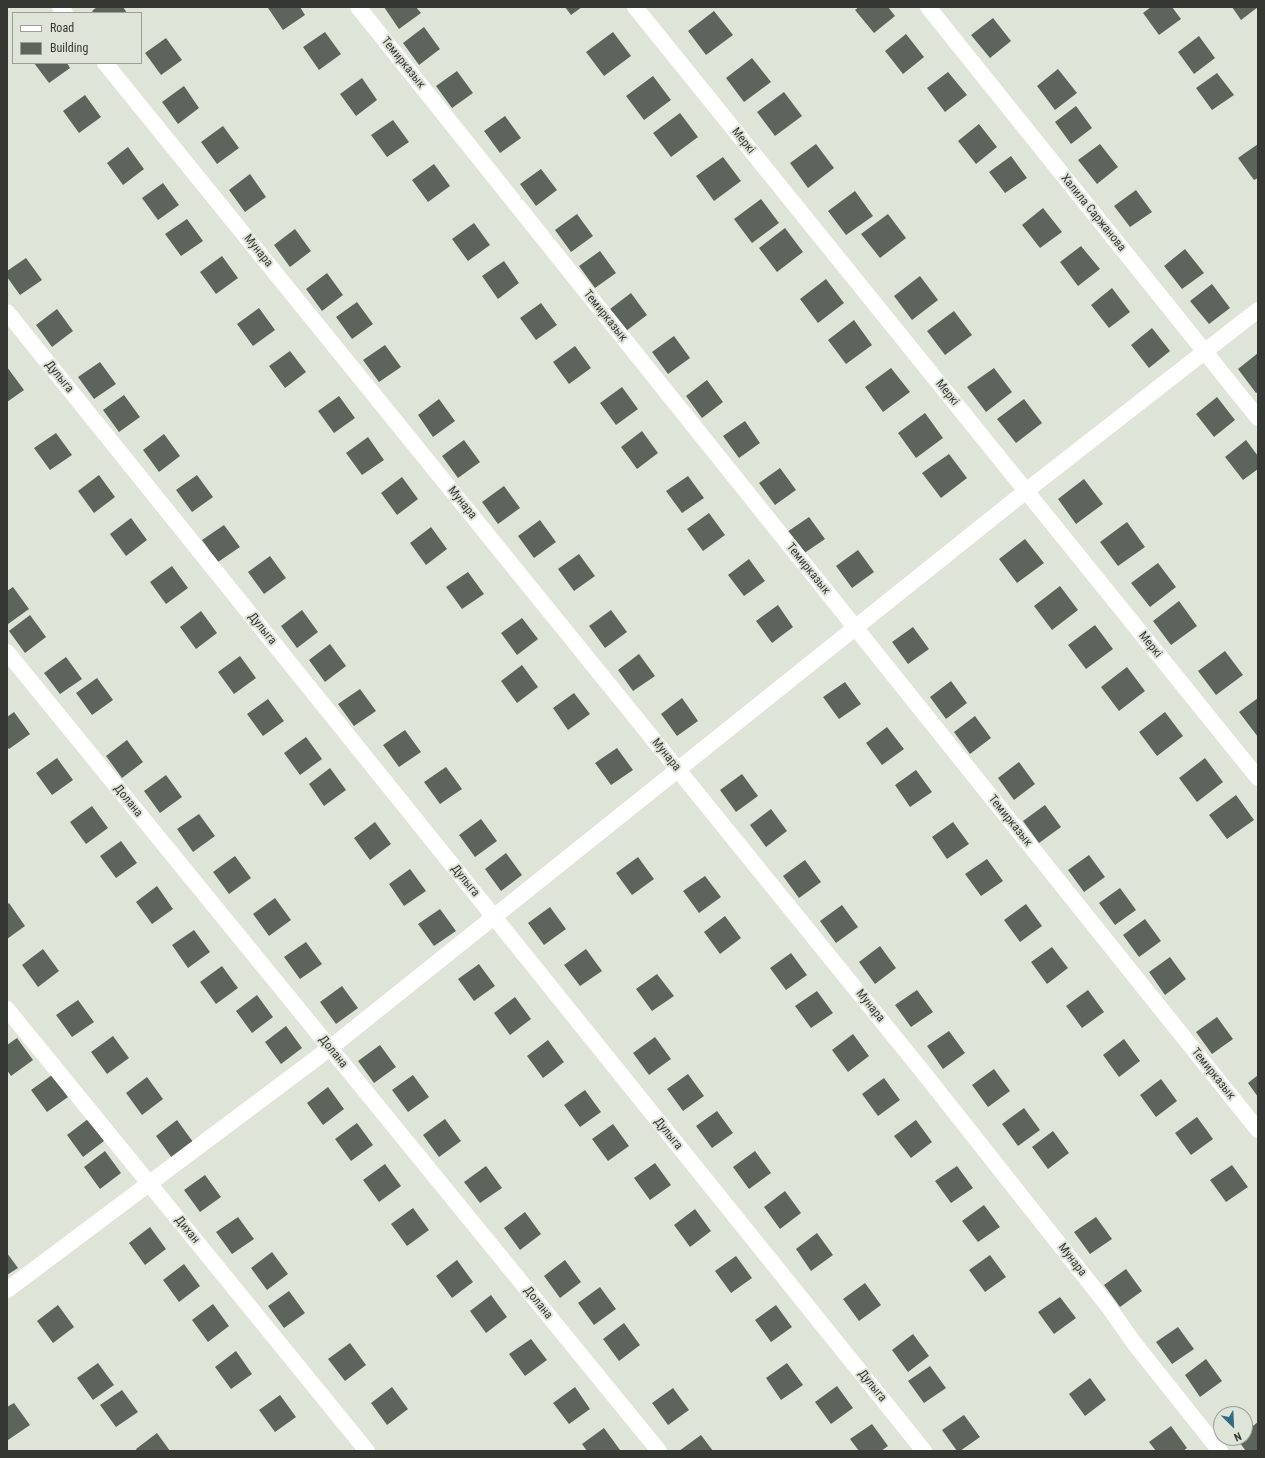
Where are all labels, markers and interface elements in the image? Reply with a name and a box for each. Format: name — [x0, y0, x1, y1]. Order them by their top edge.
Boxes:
legend — [12, 12, 142, 64]
text: Road — [50, 21, 74, 35]
street label: Темирказык — [378, 34, 428, 92]
text: Building — [50, 41, 88, 55]
street label: Меркі — [728, 125, 758, 157]
street label: Халила Саржанова — [1057, 171, 1129, 255]
street label: Мунара — [241, 232, 275, 270]
street label: Темирказык — [580, 287, 630, 345]
street label: Дулыга — [42, 358, 76, 396]
street label: Меркі — [932, 377, 962, 409]
street label: Мунара — [445, 484, 479, 522]
street label: Темирказык — [783, 540, 833, 598]
street label: Дулыга — [245, 610, 279, 648]
street label: Меркі — [1135, 629, 1165, 661]
street label: Мунара — [649, 736, 683, 774]
street label: Долана — [111, 782, 145, 820]
street label: Темирказык — [985, 792, 1035, 850]
street label: Дулыга — [448, 862, 482, 900]
street label: Мунара — [853, 987, 887, 1025]
street label: Долана — [316, 1033, 350, 1071]
street label: Темирказык — [1188, 1045, 1238, 1103]
street label: Дулыга — [651, 1115, 685, 1153]
street label: Дихан — [172, 1213, 202, 1247]
street label: Мунара — [1055, 1241, 1089, 1279]
street label: Долана — [521, 1284, 555, 1322]
street label: Дулыга — [855, 1367, 889, 1405]
north arrow — [1213, 1406, 1253, 1446]
text: N — [1232, 1429, 1243, 1444]

